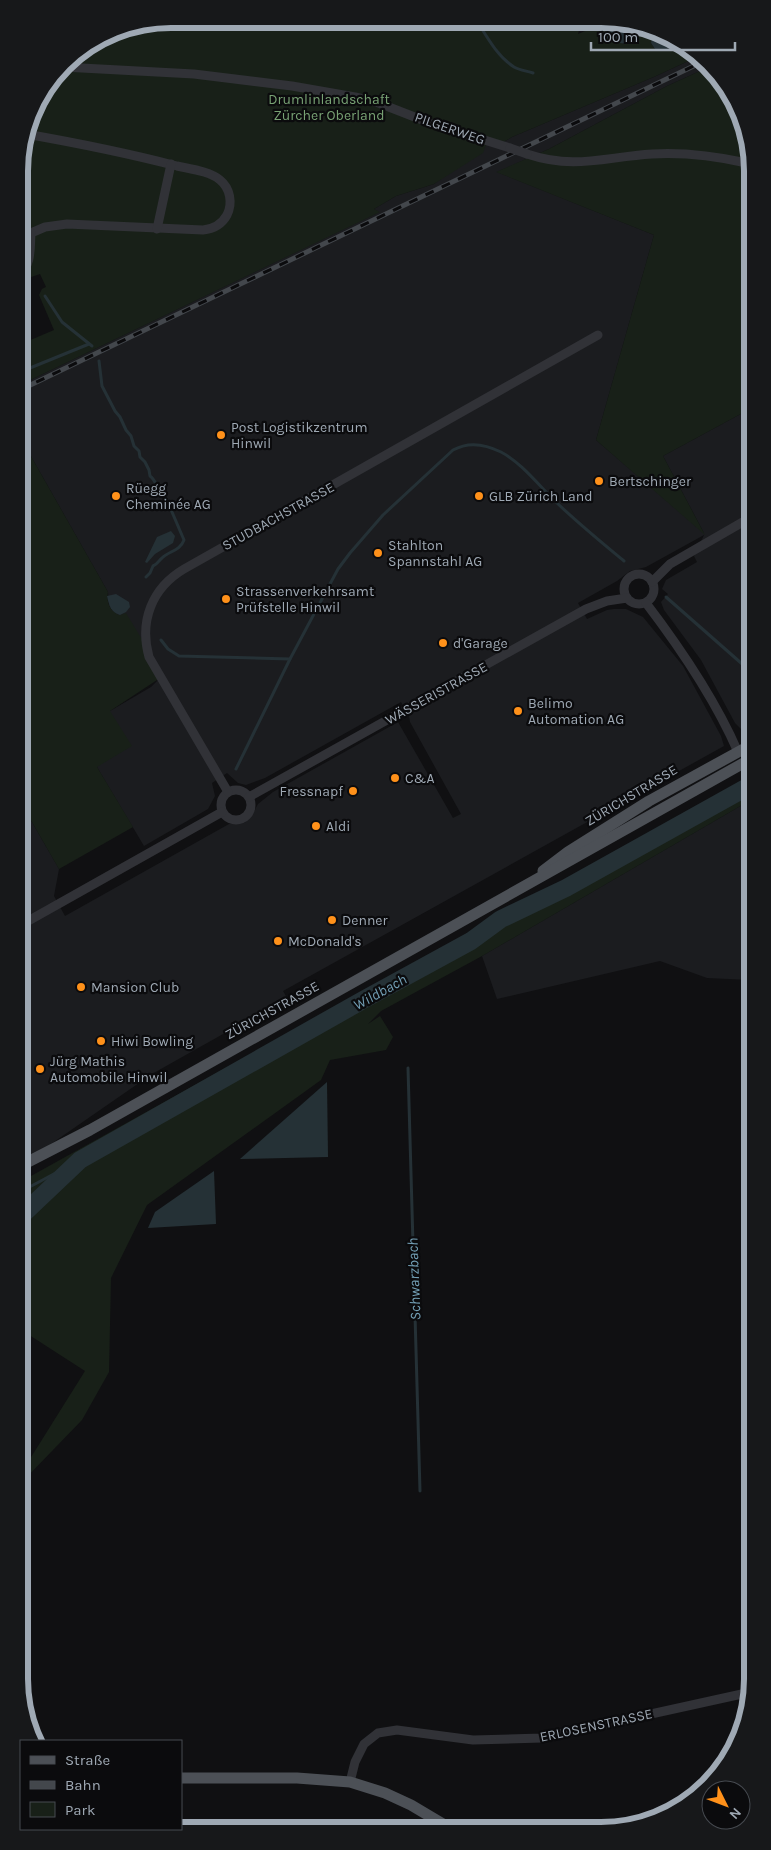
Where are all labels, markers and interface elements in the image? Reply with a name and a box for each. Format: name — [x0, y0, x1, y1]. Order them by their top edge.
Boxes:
scale bar — [591, 20, 735, 52]
text: 100 m — [598, 28, 638, 46]
park label: Drumlinlandschaft Zürcher Oberland — [268, 91, 390, 124]
street label: PILGERWEG — [413, 109, 487, 148]
place label: Post Logistikzentrum Hinwil — [231, 419, 367, 452]
marker: Post Logistikzentrum Hinwil — [215, 429, 227, 441]
place label: Bertschinger — [609, 473, 692, 490]
marker: Bertschinger — [593, 475, 605, 487]
street label: STUDBACHSTRASSE — [219, 479, 337, 554]
place label: Rüegg Cheminée AG — [126, 480, 211, 513]
place label: GLB Zürich Land — [489, 488, 593, 505]
marker: Rüegg Cheminée AG — [110, 490, 122, 502]
marker: GLB Zürich Land — [473, 490, 485, 502]
place label: Stahlton Spannstahl AG — [388, 537, 482, 570]
marker: Stahlton Spannstahl AG — [372, 547, 384, 559]
place label: Strassenverkehrsamt Prüfstelle Hinwil — [236, 583, 374, 616]
marker: Strassenverkehrsamt Prüfstelle Hinwil — [220, 593, 232, 605]
place label: d'Garage — [453, 635, 508, 652]
marker: d'Garage — [437, 637, 449, 649]
street label: WÄSSERISTRASSE — [382, 658, 490, 729]
place label: Belimo Automation AG — [528, 695, 624, 728]
marker: Belimo Automation AG — [512, 705, 524, 717]
street label: ZÜRICHSTRASSE — [582, 761, 681, 830]
place label: C&A — [405, 770, 434, 787]
marker: C&A — [389, 772, 401, 784]
place label: Fressnapf — [280, 783, 343, 800]
marker: Fressnapf — [347, 785, 359, 797]
place label: Aldi — [326, 818, 350, 835]
marker: Aldi — [310, 820, 322, 832]
place label: Denner — [342, 912, 389, 929]
marker: Denner — [326, 914, 338, 926]
place label: McDonald's — [288, 933, 362, 950]
marker: McDonald's — [272, 935, 284, 947]
water label: Wildbach — [350, 970, 410, 1014]
street label: ZÜRICHSTRASSE — [222, 978, 322, 1043]
place label: Mansion Club — [91, 979, 179, 996]
marker: Mansion Club — [75, 981, 87, 993]
place label: Hiwi Bowling — [111, 1033, 193, 1050]
marker: Hiwi Bowling — [95, 1035, 107, 1047]
place label: Jürg Mathis Automobile Hinwil — [50, 1053, 167, 1086]
marker: Jürg Mathis Automobile Hinwil — [34, 1063, 46, 1075]
water label: Schwarzbach — [404, 1237, 424, 1321]
street label: ERLOSENSTRASSE — [538, 1705, 654, 1746]
legend — [20, 1740, 182, 1830]
text: Straße — [65, 1751, 110, 1769]
text: Bahn — [65, 1776, 101, 1794]
north arrow — [701, 1780, 751, 1830]
text: Park — [65, 1801, 95, 1819]
text: N — [726, 1804, 745, 1823]

